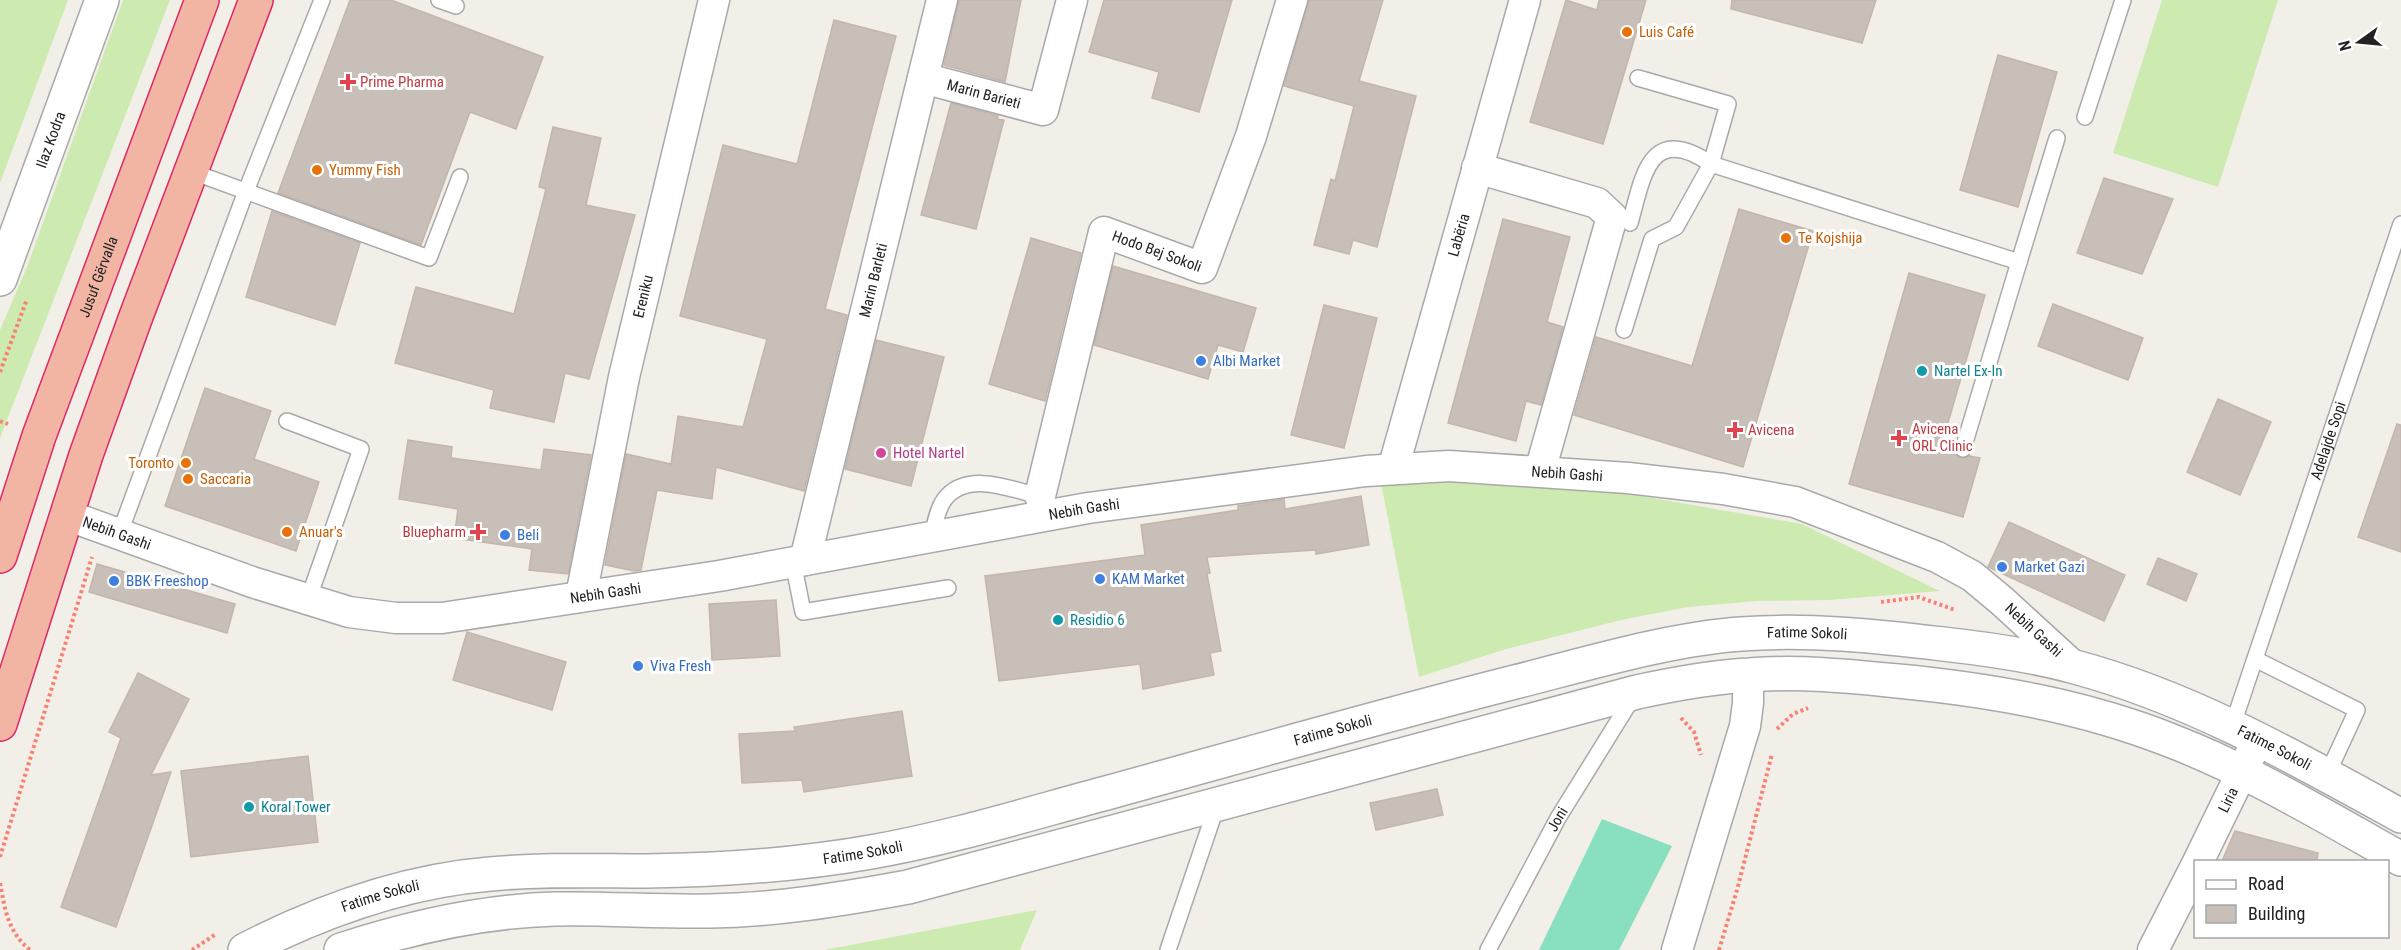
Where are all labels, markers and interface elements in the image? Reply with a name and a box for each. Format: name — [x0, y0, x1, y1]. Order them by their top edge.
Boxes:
north arrow — [2329, 12, 2389, 72]
place label: Luis Café — [1639, 23, 1694, 41]
marker: Luis Café — [1620, 25, 1634, 39]
text: N — [2335, 39, 2355, 53]
place label: Prime Pharma — [360, 73, 444, 91]
marker: Prime Pharma — [341, 75, 355, 89]
street label: Marin Barieti — [945, 76, 1023, 113]
street label: Ilaz Kodra — [32, 109, 69, 171]
place label: Yummy Fish — [329, 161, 401, 179]
marker: Yummy Fish — [310, 163, 324, 177]
street label: Labëria — [1444, 211, 1473, 259]
street label: Hodo Bej Sokoli — [1110, 227, 1204, 276]
place label: Te Kojshija — [1798, 229, 1863, 247]
marker: Te Kojshija — [1779, 231, 1793, 245]
street label: Jusuf Gërvalla — [75, 234, 122, 320]
street label: Marin Barleti — [856, 241, 891, 319]
street label: Ereniku — [629, 273, 657, 320]
place label: Albi Market — [1213, 352, 1281, 370]
marker: Albi Market — [1194, 354, 1208, 368]
place label: Nartel Ex-In — [1934, 362, 2003, 380]
marker: Nartel Ex-In — [1915, 364, 1929, 378]
street label: Adelajde Sopi — [2307, 399, 2350, 482]
place label: Avicena ORL Clinic — [1912, 420, 1973, 455]
marker: Avicena — [1726, 421, 1744, 439]
place label: Avicena — [1748, 421, 1795, 439]
marker: Avicena ORL Clinic — [1890, 429, 1908, 447]
place label: Hotel Nartel — [893, 444, 965, 462]
marker: Hotel Nartel — [874, 446, 888, 460]
place label: Toronto — [128, 454, 174, 472]
marker: Toronto — [179, 456, 193, 470]
street label: Nebih Gashi — [1531, 463, 1603, 485]
place label: Saccaria — [200, 470, 251, 488]
marker: Saccaria — [181, 472, 195, 486]
street label: Nebih Gashi — [1047, 495, 1121, 524]
street label: Nebih Gashi — [80, 513, 153, 554]
place label: Anuar's — [299, 523, 343, 541]
place label: Bluepharm — [402, 523, 466, 541]
marker: Anuar's — [280, 525, 294, 539]
marker: Bluepharm — [471, 525, 485, 539]
place label: Beli — [517, 526, 539, 544]
marker: Beli — [498, 528, 512, 542]
place label: Market Gazi — [2014, 558, 2085, 576]
marker: Market Gazi — [1995, 560, 2009, 574]
place label: KAM Market — [1112, 570, 1185, 588]
place label: BBK Freeshop — [126, 572, 209, 590]
marker: KAM Market — [1093, 572, 1107, 586]
marker: BBK Freeshop — [107, 574, 121, 588]
street label: Nebih Gashi — [569, 579, 642, 607]
street label: Nebih Gashi — [2001, 599, 2066, 661]
place label: Residio 6 — [1070, 611, 1125, 629]
marker: Residio 6 — [1051, 613, 1065, 627]
street label: Fatime Sokoli — [1767, 623, 1848, 643]
place label: Viva Fresh — [650, 657, 711, 675]
marker: Viva Fresh — [631, 659, 645, 673]
street label: Fatime Sokoli — [1292, 711, 1374, 750]
street label: Fatime Sokoli — [2235, 722, 2314, 774]
street label: Liria — [2215, 784, 2242, 816]
place label: Koral Tower — [261, 798, 331, 816]
marker: Koral Tower — [242, 800, 256, 814]
street label: Joni — [1543, 804, 1572, 835]
street label: Fatime Sokoli — [822, 837, 904, 868]
legend — [2194, 860, 2389, 938]
text: Road — [2248, 873, 2284, 894]
street label: Fatime Sokoli — [339, 876, 421, 916]
text: Building — [2248, 903, 2305, 924]

